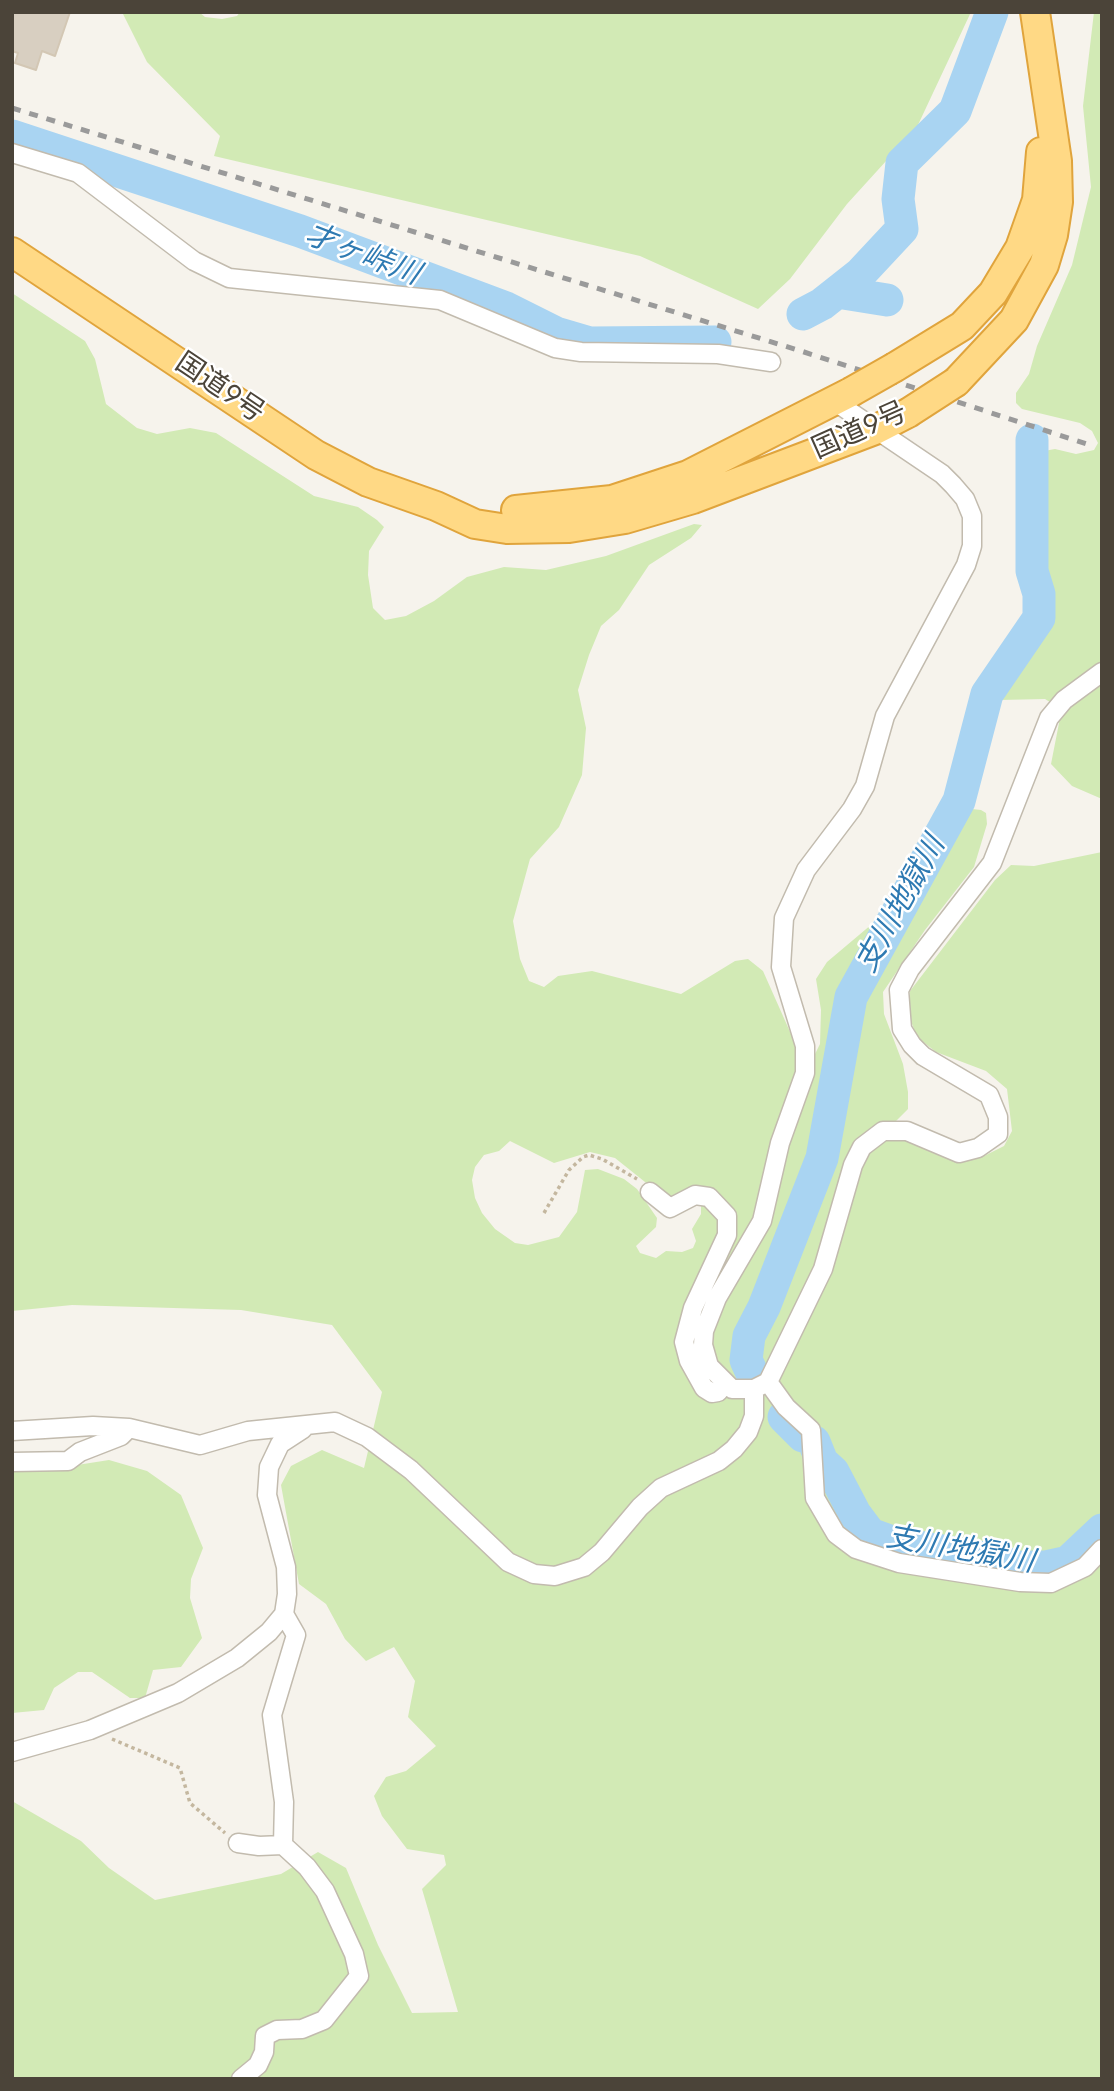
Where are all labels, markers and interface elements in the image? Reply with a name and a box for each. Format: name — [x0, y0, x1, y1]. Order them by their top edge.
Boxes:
water label: 才ヶ峠川 — [300, 218, 424, 294]
street label: 国道9号 — [168, 347, 270, 431]
street label: 国道9号 — [807, 396, 913, 468]
water label: 支川地獄川 — [850, 831, 954, 979]
water label: 支川地獄川 — [883, 1520, 1037, 1582]

